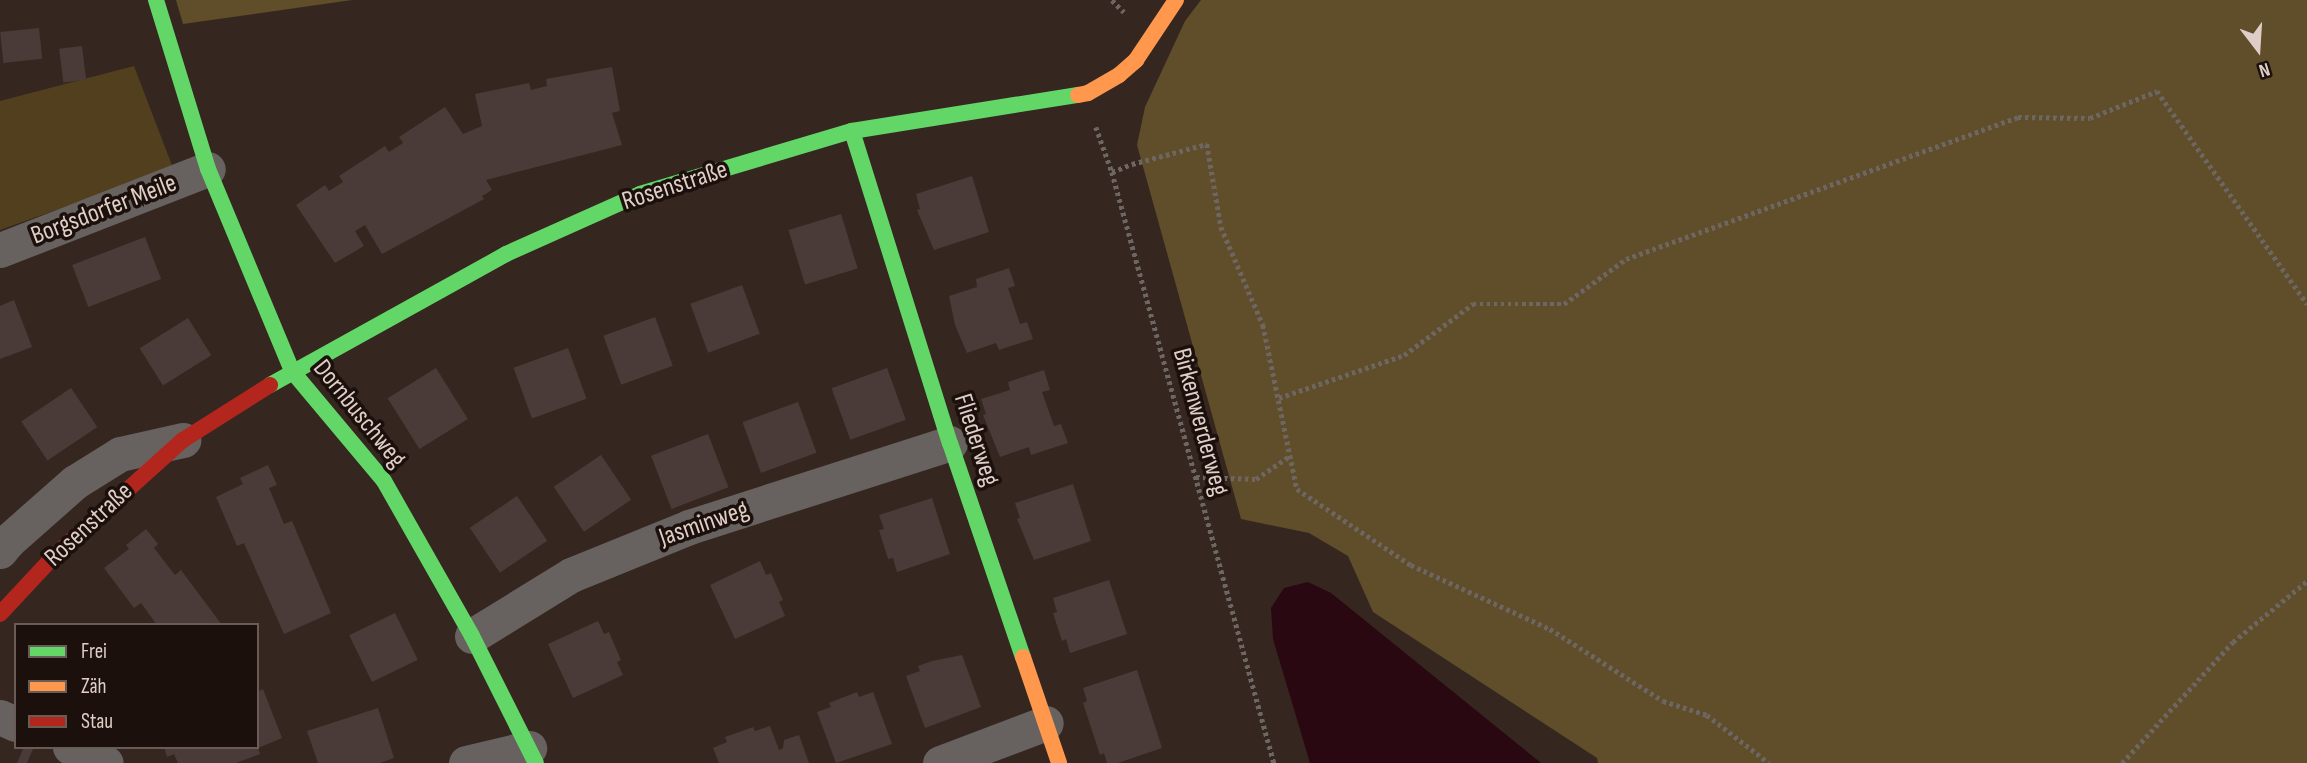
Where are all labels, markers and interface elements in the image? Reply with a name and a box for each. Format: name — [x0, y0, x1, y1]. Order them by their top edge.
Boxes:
north arrow — [2223, 14, 2293, 84]
text: N — [2256, 57, 2273, 82]
street label: Rosenstraße — [618, 154, 732, 218]
street label: Borgsdorfer Meile — [27, 168, 181, 252]
street label: Birkenwerderweg — [1165, 345, 1235, 499]
street label: Dornbuschweg — [306, 354, 412, 474]
street label: Fliederweg — [946, 390, 1006, 490]
street label: Rosenstraße — [38, 476, 140, 574]
street label: Jasminweg — [655, 494, 753, 554]
legend — [14, 623, 259, 749]
text: Frei — [81, 639, 107, 664]
text: Zäh — [81, 674, 107, 699]
text: Stau — [81, 709, 113, 734]

